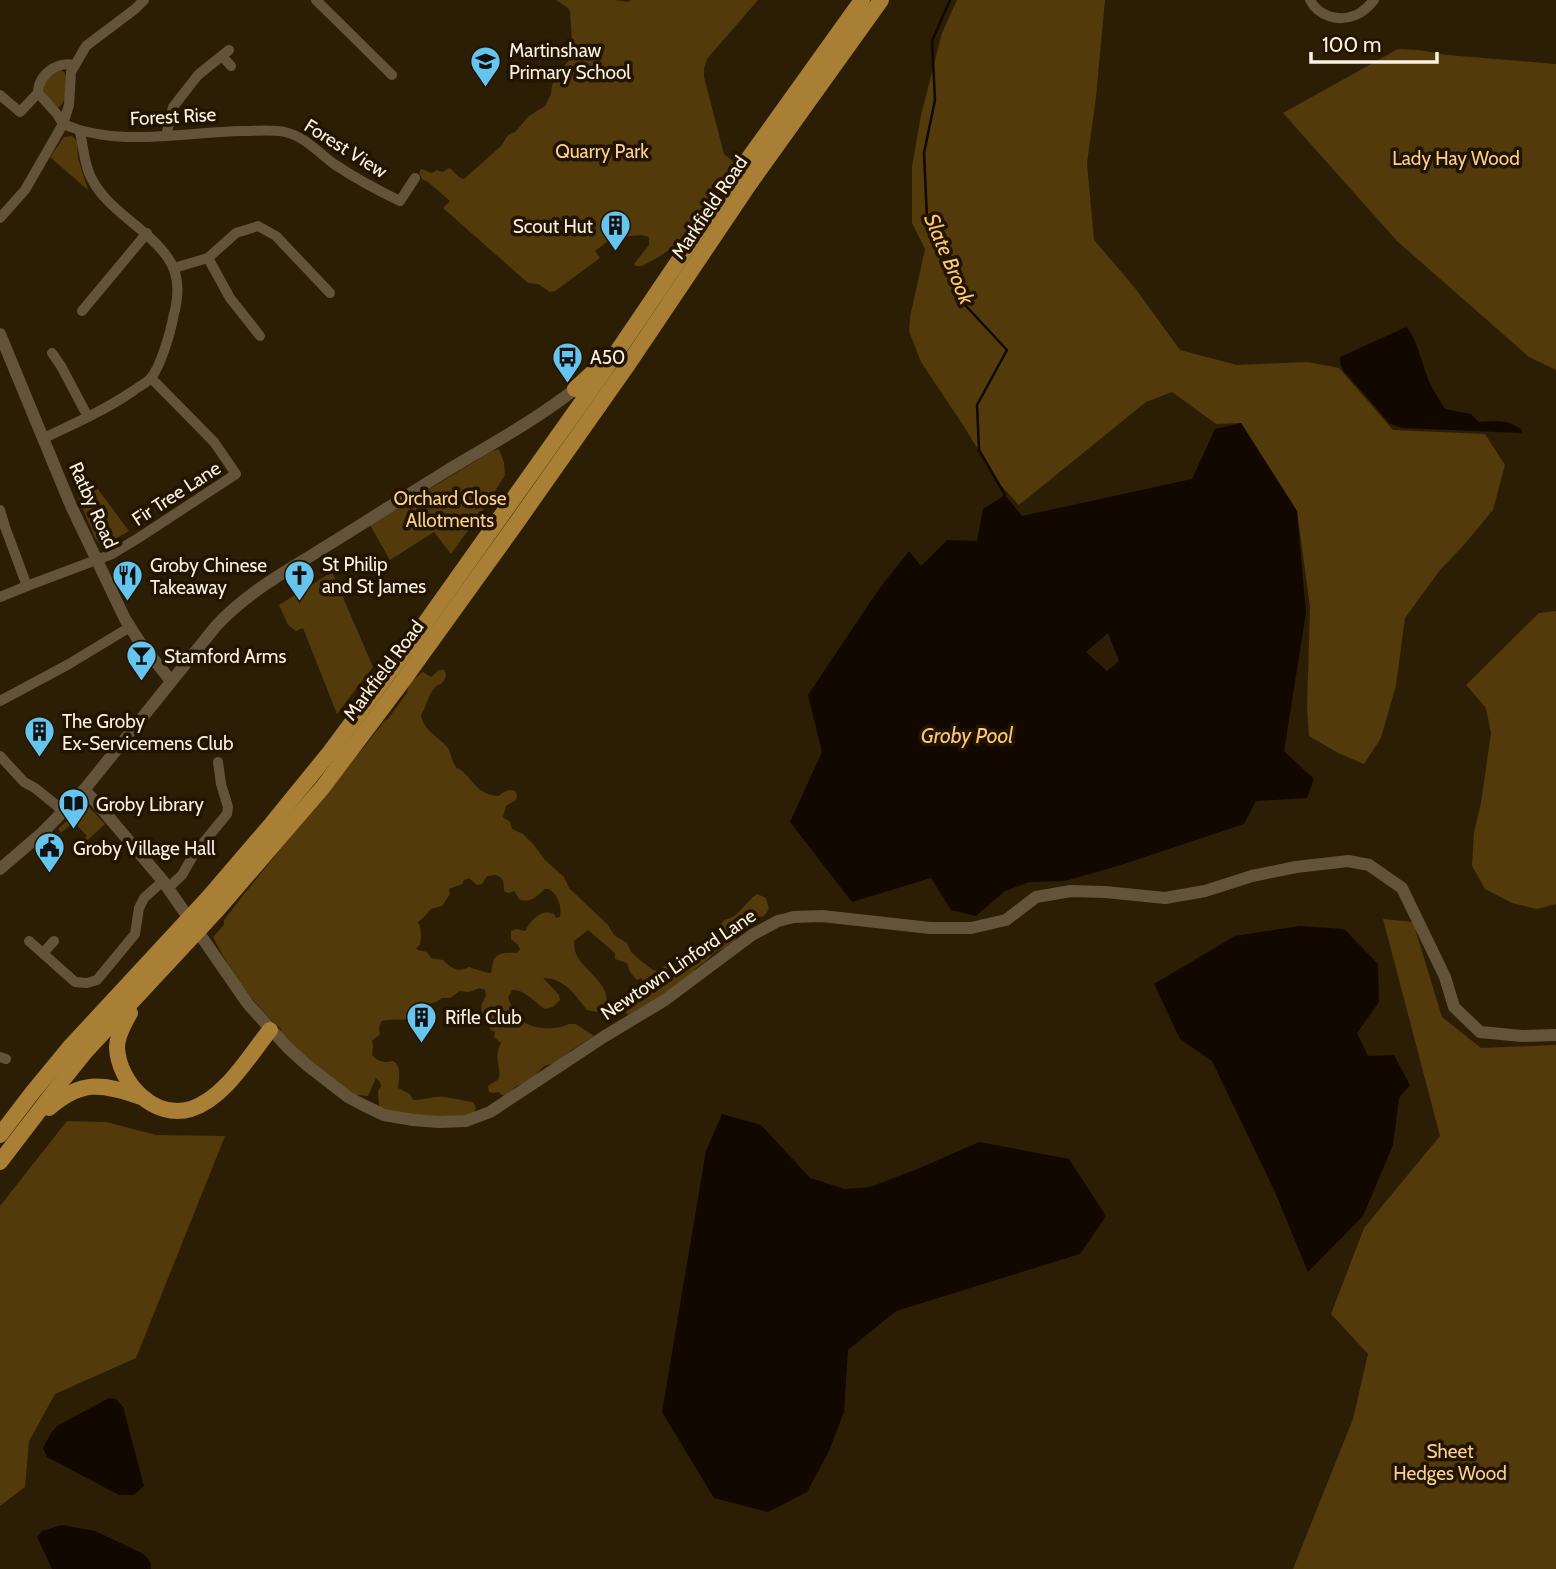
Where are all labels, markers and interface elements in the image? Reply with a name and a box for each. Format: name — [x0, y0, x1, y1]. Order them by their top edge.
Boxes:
scale bar — [1311, 21, 1437, 65]
text: 100 m — [1322, 32, 1381, 57]
place label: Martinshaw Primary School — [509, 39, 631, 84]
school or university icon: Martinshaw Primary School — [469, 44, 503, 88]
street label: Forest Rise — [129, 103, 217, 130]
street label: Forest View — [300, 114, 392, 183]
park label: Quarry Park — [555, 140, 649, 163]
park label: Lady Hay Wood — [1392, 147, 1520, 170]
street label: Markfield Road — [666, 151, 752, 263]
building icon: Scout Hut — [599, 209, 633, 253]
water label: Slate Brook — [919, 210, 980, 309]
place label: Scout Hut — [513, 215, 594, 238]
bus stop icon: A50 — [550, 340, 584, 384]
place label: A50 — [590, 346, 625, 369]
street label: Fir Tree Lane — [128, 456, 225, 531]
street label: Ratby Road — [64, 458, 123, 552]
park label: Orchard Close Allotments — [393, 487, 507, 532]
place label: St Philip and St James — [322, 553, 426, 598]
place label: Groby Chinese Takeaway — [150, 554, 267, 599]
church icon: St Philip and St James — [282, 558, 316, 602]
restaurant icon: Groby Chinese Takeaway — [110, 559, 144, 603]
street label: Markfield Road — [338, 616, 429, 725]
bar icon: Stamford Arms — [124, 639, 158, 683]
place label: Stamford Arms — [164, 645, 286, 668]
place label: The Groby Ex-Servicemens Club — [62, 710, 233, 755]
building icon: The Groby Ex-Servicemens Club — [22, 715, 56, 759]
water label: Groby Pool — [921, 723, 1013, 748]
library icon: Groby Library — [56, 787, 90, 831]
place label: Groby Library — [96, 793, 204, 816]
public building icon: Groby Village Hall — [33, 831, 67, 875]
place label: Groby Village Hall — [73, 837, 216, 860]
street label: Newtown Linford Lane — [596, 904, 760, 1025]
building icon: Rifle Club — [405, 1000, 439, 1044]
place label: Rifle Club — [445, 1006, 522, 1029]
park label: Sheet Hedges Wood — [1393, 1440, 1507, 1485]

